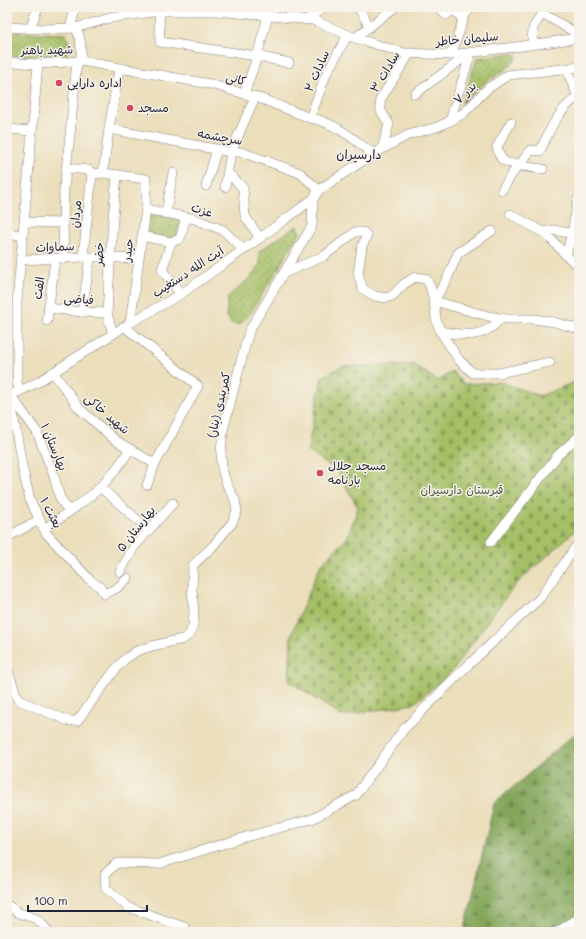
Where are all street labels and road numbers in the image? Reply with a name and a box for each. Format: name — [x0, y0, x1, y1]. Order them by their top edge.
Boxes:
street label: سلیمان خاطر — [434, 27, 499, 49]
street label: شهید باهنر — [20, 41, 73, 58]
street label: سادات ۲ — [300, 47, 332, 94]
street label: سادات ۳ — [366, 48, 403, 95]
street label: کانی — [224, 68, 248, 89]
street label: بدر ۷ — [449, 77, 480, 108]
street label: سرچشمه — [196, 124, 244, 148]
street label: عزت — [189, 198, 215, 220]
street label: مردان — [66, 199, 84, 229]
street label: سماوات — [35, 237, 75, 256]
street label: حیدر — [117, 237, 137, 263]
street label: آیت الله دستغیب — [149, 241, 228, 301]
street label: خضر — [89, 242, 107, 267]
street label: الفت — [28, 275, 48, 300]
street label: فیاضی — [63, 289, 95, 308]
street label: کمربندی (بنار) — [203, 370, 234, 440]
street label: شهید خاکی — [81, 389, 134, 438]
street label: بهارستان ۱ — [37, 420, 72, 473]
street label: بعثت ۱ — [36, 494, 67, 531]
street label: بهارستان ۵ — [112, 502, 159, 555]

